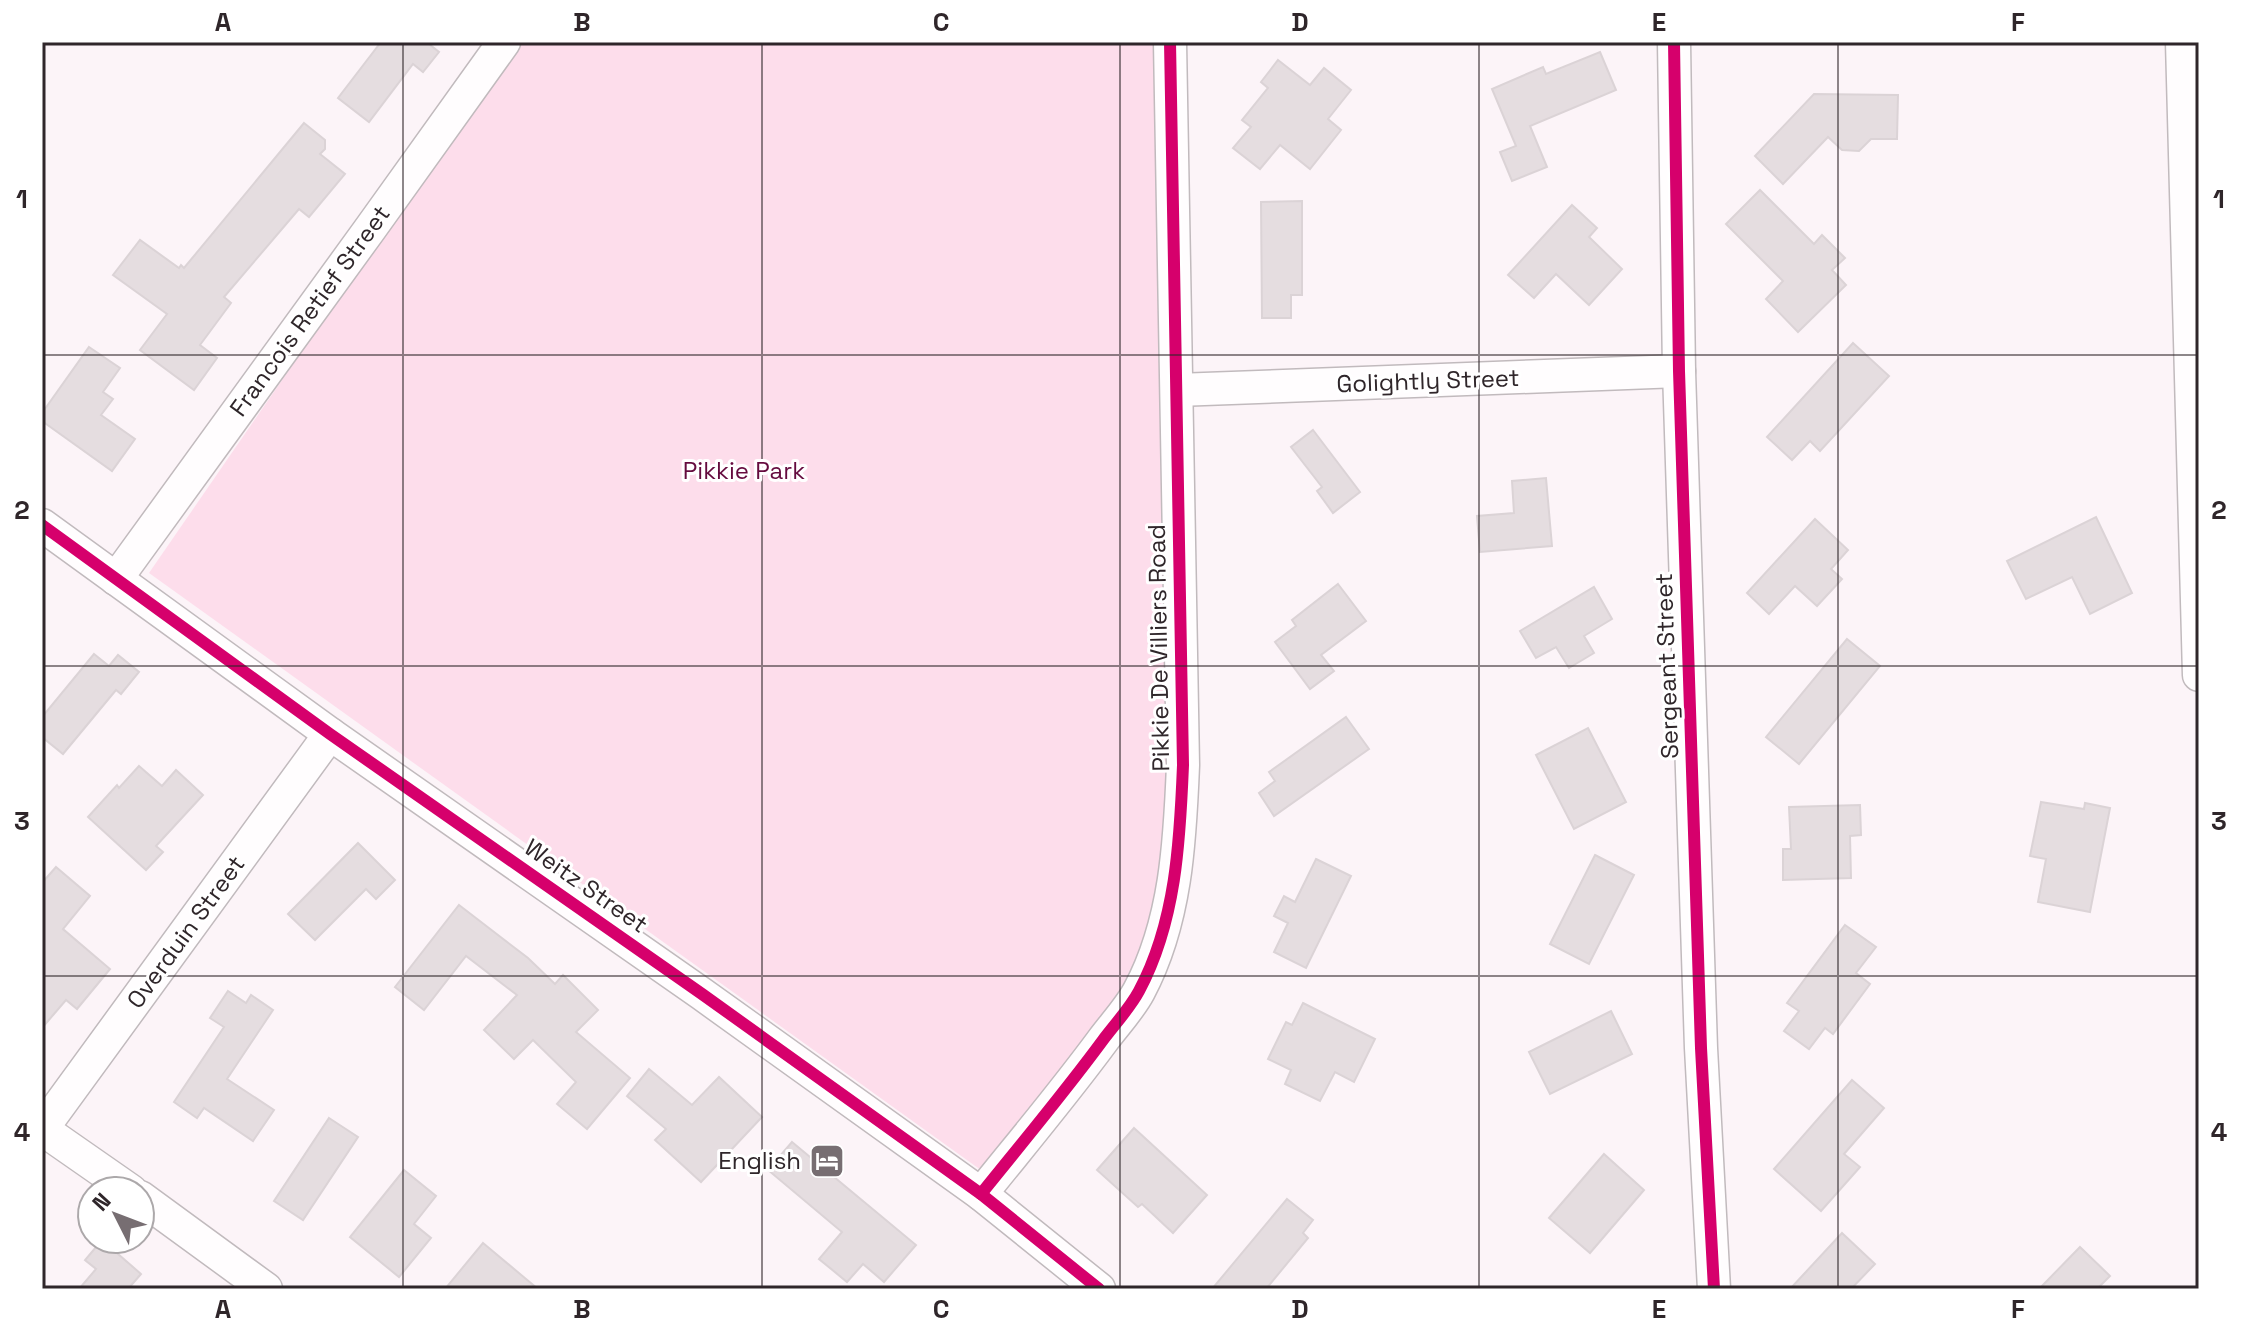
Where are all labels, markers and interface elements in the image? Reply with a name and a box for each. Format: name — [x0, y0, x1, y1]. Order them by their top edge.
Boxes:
text: A — [215, 5, 232, 39]
text: B — [573, 5, 591, 39]
text: C — [933, 5, 949, 39]
text: D — [1291, 5, 1309, 39]
text: E — [1652, 5, 1666, 39]
text: F — [2011, 5, 2025, 39]
text: 1 — [16, 182, 28, 216]
text: 1 — [2213, 182, 2225, 216]
street label: Francois Retief Street — [223, 199, 397, 422]
street label: Golightly Street — [1336, 362, 1520, 399]
park label: Pikkie Park — [683, 455, 805, 486]
text: 2 — [14, 493, 30, 527]
text: 2 — [2211, 493, 2227, 527]
street label: Pikkie De Villiers Road — [1141, 524, 1176, 772]
street label: Sergeant Street — [1648, 573, 1685, 759]
text: 3 — [14, 804, 30, 838]
text: 3 — [2211, 804, 2227, 838]
street label: Weitz Street — [518, 832, 654, 940]
street label: Overduin Street — [120, 849, 251, 1014]
text: 4 — [14, 1115, 30, 1149]
text: 4 — [2211, 1115, 2227, 1149]
hotel icon: English — [808, 1142, 846, 1180]
place label: English — [718, 1145, 801, 1176]
north arrow — [76, 1175, 156, 1255]
text: N — [86, 1187, 116, 1216]
text: A — [215, 1292, 232, 1326]
text: B — [573, 1292, 591, 1326]
text: C — [933, 1292, 949, 1326]
text: D — [1291, 1292, 1309, 1326]
text: E — [1652, 1292, 1666, 1326]
text: F — [2011, 1292, 2025, 1326]

